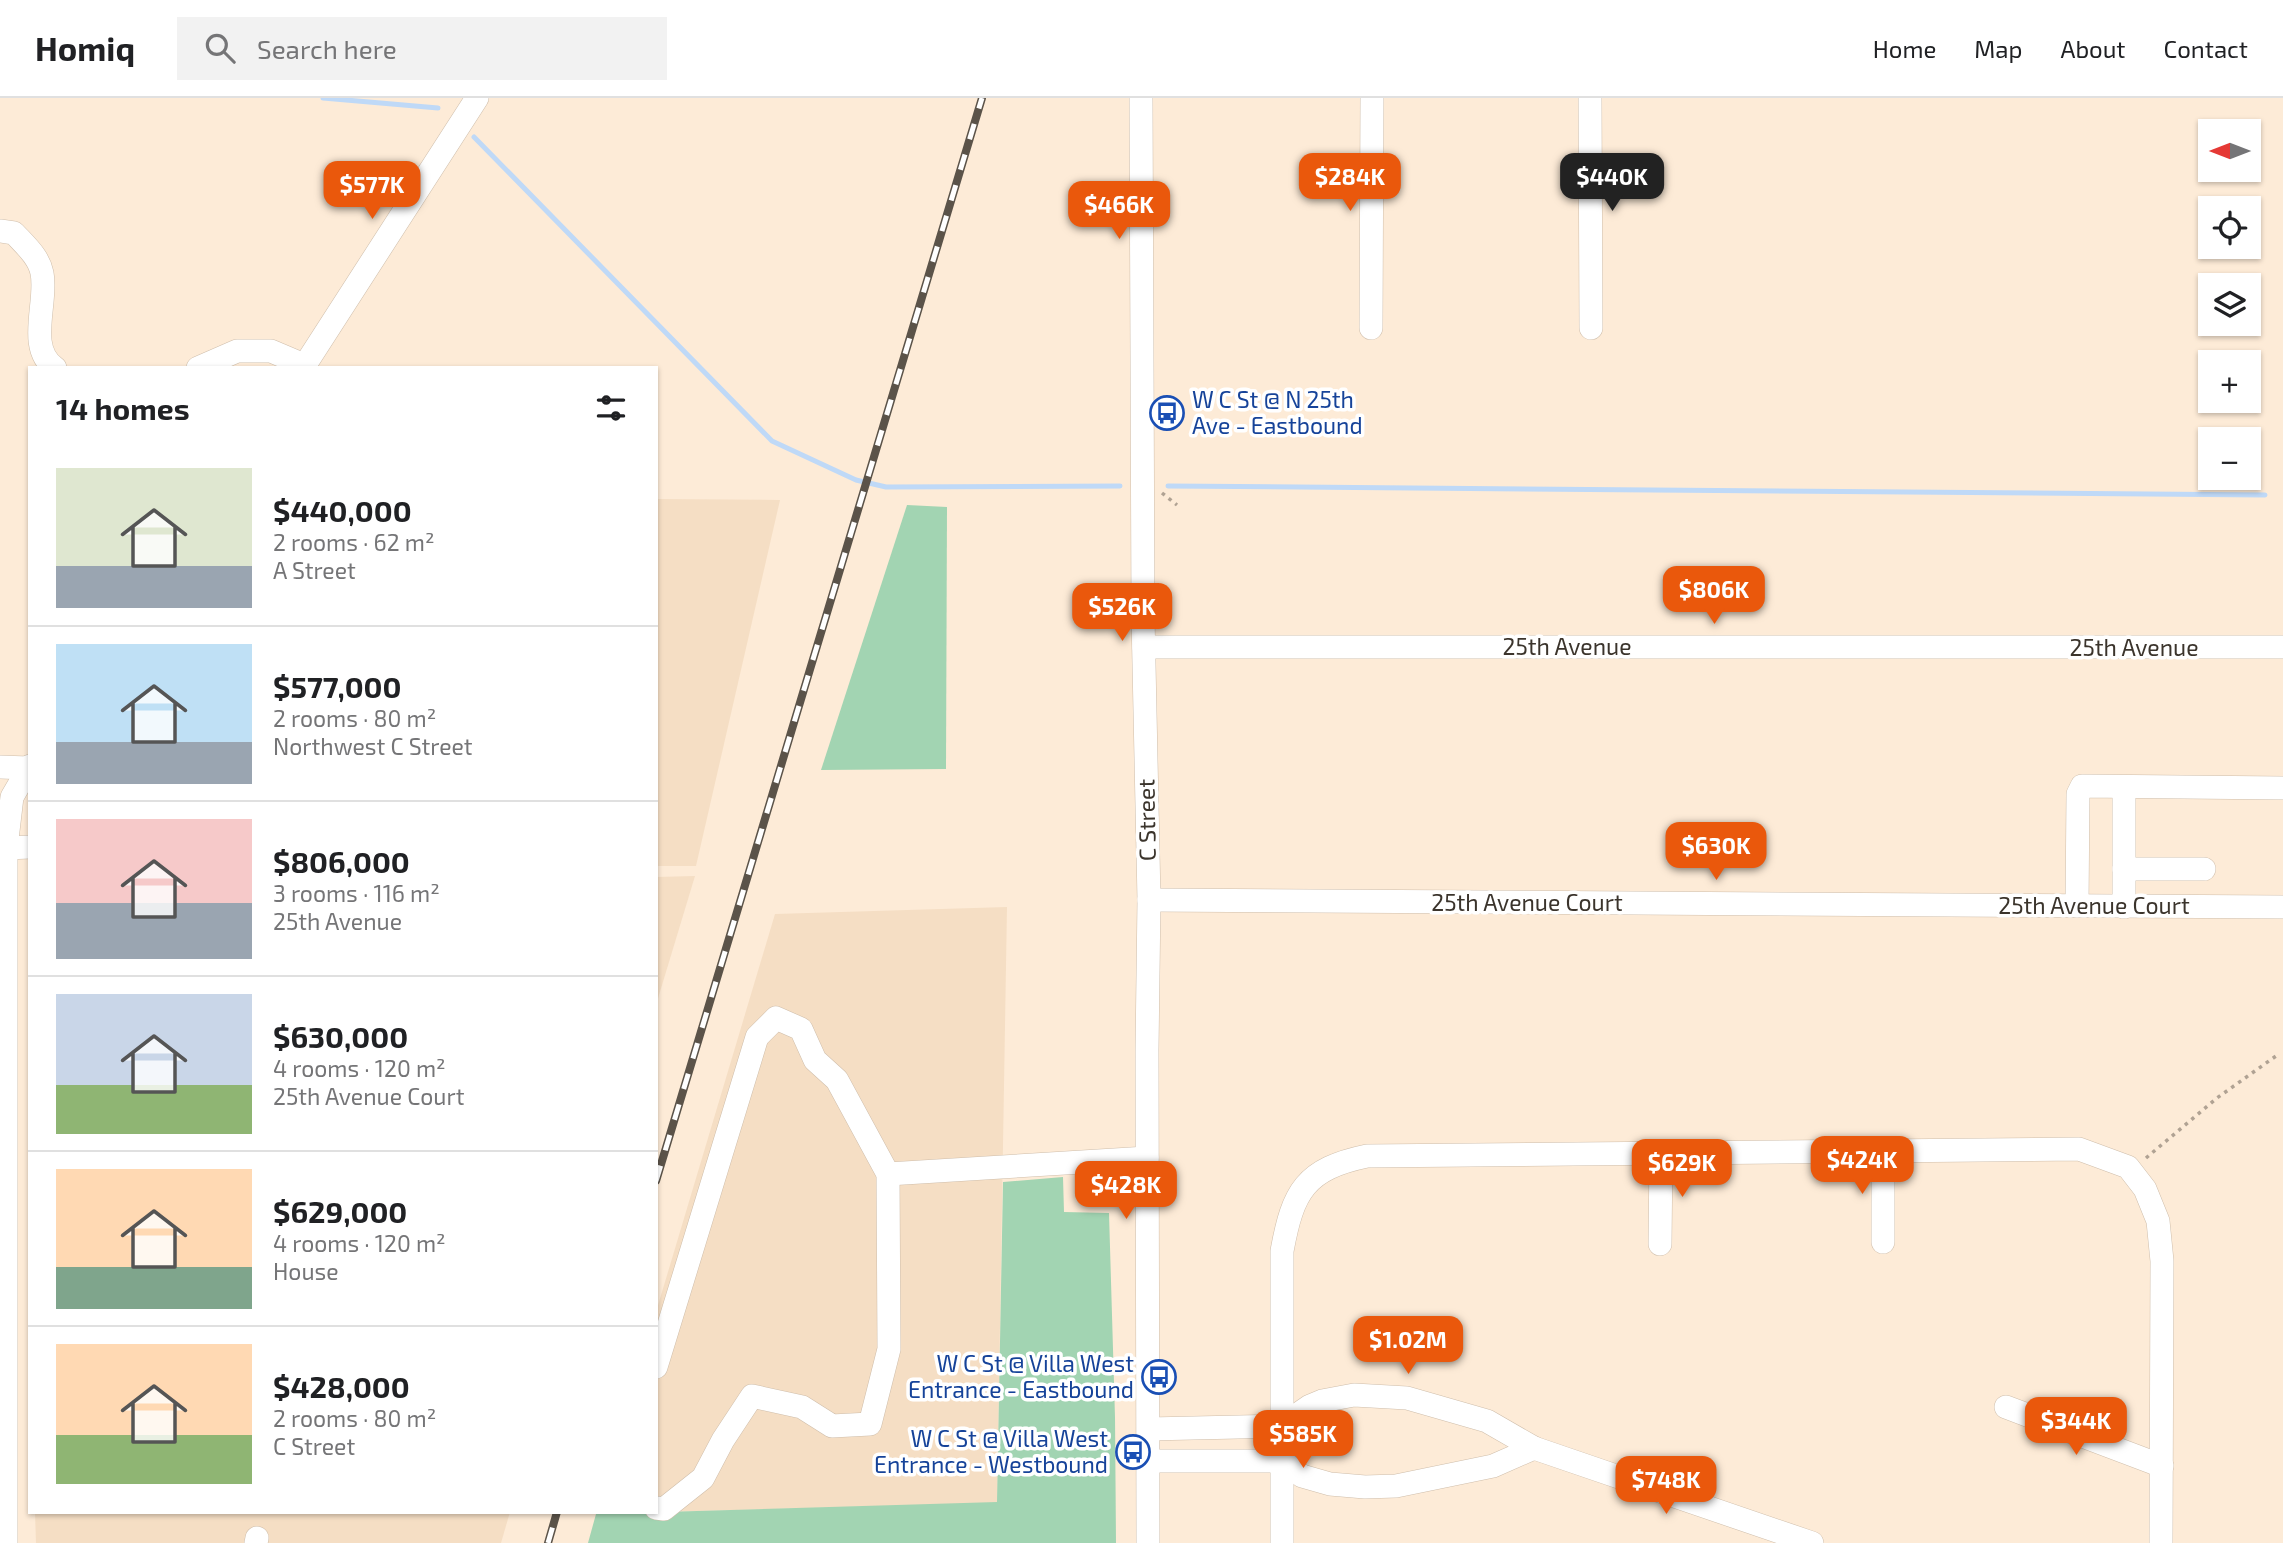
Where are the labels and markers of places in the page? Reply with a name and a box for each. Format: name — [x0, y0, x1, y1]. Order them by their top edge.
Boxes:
pin: $284K — [1301, 153, 1399, 213]
pin: $440K — [1563, 153, 1661, 213]
pin: $577K — [323, 162, 421, 221]
pin: $466K — [1070, 181, 1168, 241]
place label: W C St @ N 25th Ave - Eastbound — [1192, 385, 1363, 439]
bus stop icon: W C St @ N 25th Ave - Eastbound — [1148, 394, 1186, 432]
pin: $806K — [1665, 566, 1763, 626]
pin: $526K — [1073, 584, 1171, 643]
pin: $630K — [1667, 822, 1765, 882]
pin: $424K — [1813, 1136, 1911, 1196]
pin: $629K — [1633, 1140, 1731, 1199]
pin: $428K — [1077, 1162, 1175, 1221]
pin: $1.02M — [1351, 1316, 1465, 1376]
place label: W C St @ Villa West Entrance - Eastbound — [908, 1349, 1134, 1403]
bus stop icon: W C St @ Villa West Entrance - Eastbound — [1140, 1358, 1178, 1396]
pin: $344K — [2027, 1398, 2125, 1457]
pin: $585K — [1254, 1410, 1352, 1470]
place label: W C St @ Villa West Entrance - Westbound — [874, 1424, 1108, 1478]
bus stop icon: W C St @ Villa West Entrance - Westbound — [1114, 1433, 1152, 1471]
pin: $748K — [1617, 1456, 1715, 1516]

